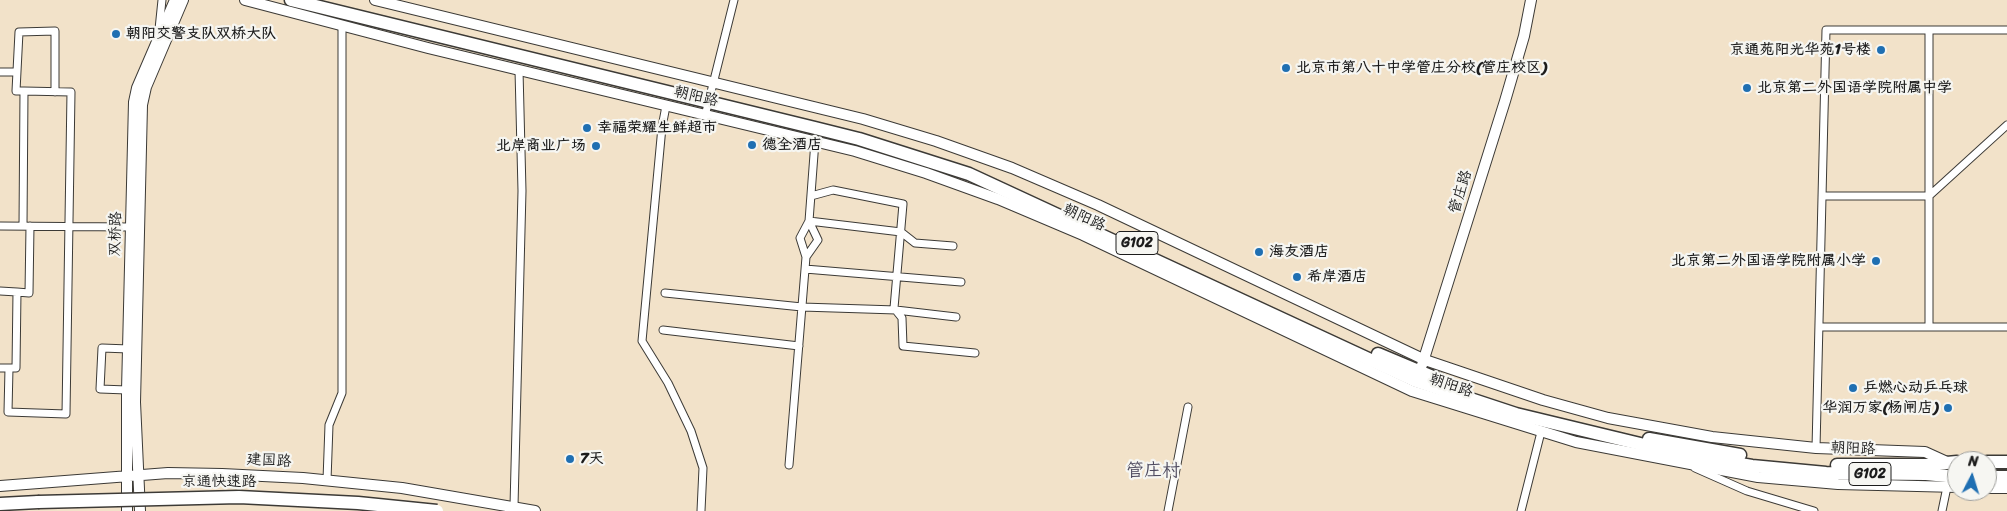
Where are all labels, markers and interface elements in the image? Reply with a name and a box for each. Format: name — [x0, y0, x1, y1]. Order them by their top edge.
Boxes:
place label: 朝阳交警支队双桥大队 — [126, 25, 276, 43]
marker: 朝阳交警支队双桥大队 — [110, 28, 122, 40]
place label: 京通苑阳光华苑1号楼 — [1730, 41, 1871, 59]
marker: 京通苑阳光华苑1号楼 — [1875, 44, 1887, 56]
place label: 北京市第八十中学管庄分校(管庄校区) — [1296, 59, 1547, 77]
marker: 北京市第八十中学管庄分校(管庄校区) — [1280, 62, 1292, 74]
place label: 北京第二外国语学院附属中学 — [1757, 79, 1952, 97]
marker: 北京第二外国语学院附属中学 — [1741, 82, 1753, 94]
street label: 朝阳路 — [672, 83, 720, 111]
place label: 幸福荣耀生鲜超市 — [597, 119, 717, 137]
marker: 幸福荣耀生鲜超市 — [581, 122, 593, 134]
place label: 德全酒店 — [762, 136, 822, 154]
place label: 北岸商业广场 — [496, 137, 586, 155]
marker: 德全酒店 — [746, 139, 758, 151]
marker: 北岸商业广场 — [590, 140, 602, 152]
street label: 管庄路 — [1446, 168, 1476, 216]
street label: 朝阳路 — [1060, 201, 1108, 235]
street label: 双桥路 — [107, 211, 125, 257]
road number: G102 — [1116, 232, 1158, 254]
place label: 海友酒店 — [1269, 243, 1329, 261]
marker: 海友酒店 — [1253, 246, 1265, 258]
place label: 北京第二外国语学院附属小学 — [1671, 252, 1866, 270]
marker: 北京第二外国语学院附属小学 — [1870, 255, 1882, 267]
place label: 希岸酒店 — [1307, 268, 1367, 286]
marker: 希岸酒店 — [1291, 271, 1303, 283]
street label: 朝阳路 — [1427, 370, 1475, 402]
place label: 乒燃心动乒乓球 — [1863, 379, 1968, 397]
marker: 乒燃心动乒乓球 — [1847, 382, 1859, 394]
place label: 华润万家(杨闸店) — [1822, 399, 1938, 417]
marker: 华润万家(杨闸店) — [1942, 402, 1954, 414]
street label: 朝阳路 — [1830, 439, 1876, 459]
text: N — [1967, 449, 1979, 474]
place label: 7天 — [580, 450, 604, 468]
street label: 建国路 — [246, 451, 292, 471]
north arrow — [1947, 451, 1997, 501]
marker: 7天 — [564, 453, 576, 465]
district label: 管庄村 — [1126, 460, 1180, 482]
road number: G102 — [1849, 462, 1891, 486]
street label: 京通快速路 — [182, 473, 256, 491]

